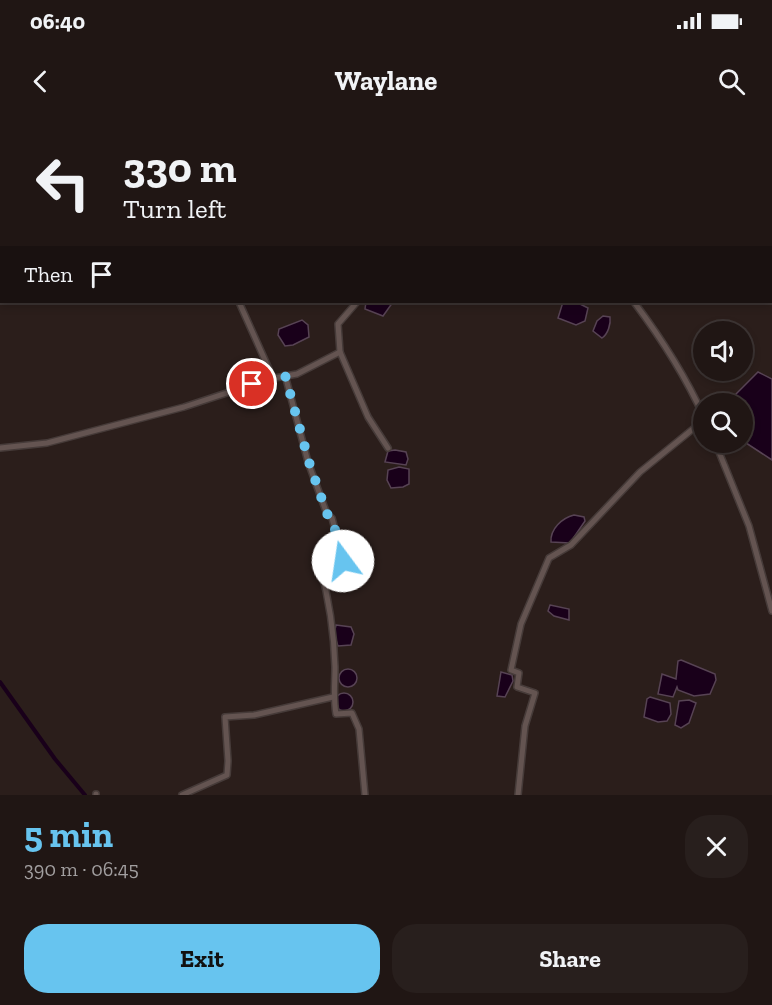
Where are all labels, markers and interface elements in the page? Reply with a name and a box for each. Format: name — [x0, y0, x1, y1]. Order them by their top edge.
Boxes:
text: 06:40 — [30, 8, 85, 35]
icon: back — [24, 65, 57, 98]
text: Waylane — [335, 65, 437, 97]
icon: search — [715, 65, 748, 98]
text: 330 m — [123, 142, 237, 193]
icon: left — [24, 144, 102, 222]
text: Turn left — [123, 193, 226, 225]
icon: arrive — [85, 258, 118, 291]
text: Then — [24, 261, 73, 288]
map controls — [693, 321, 753, 453]
button: sound — [693, 321, 753, 381]
pin — [226, 358, 277, 409]
icon: arrive — [235, 367, 268, 400]
button: search — [693, 393, 753, 453]
position arrow — [311, 529, 375, 593]
text: 5 min — [24, 813, 113, 856]
button: close — [685, 815, 748, 878]
text: 390 m · 06:45 — [24, 857, 139, 881]
button: Exit — [24, 924, 380, 993]
button: Share — [392, 924, 748, 993]

